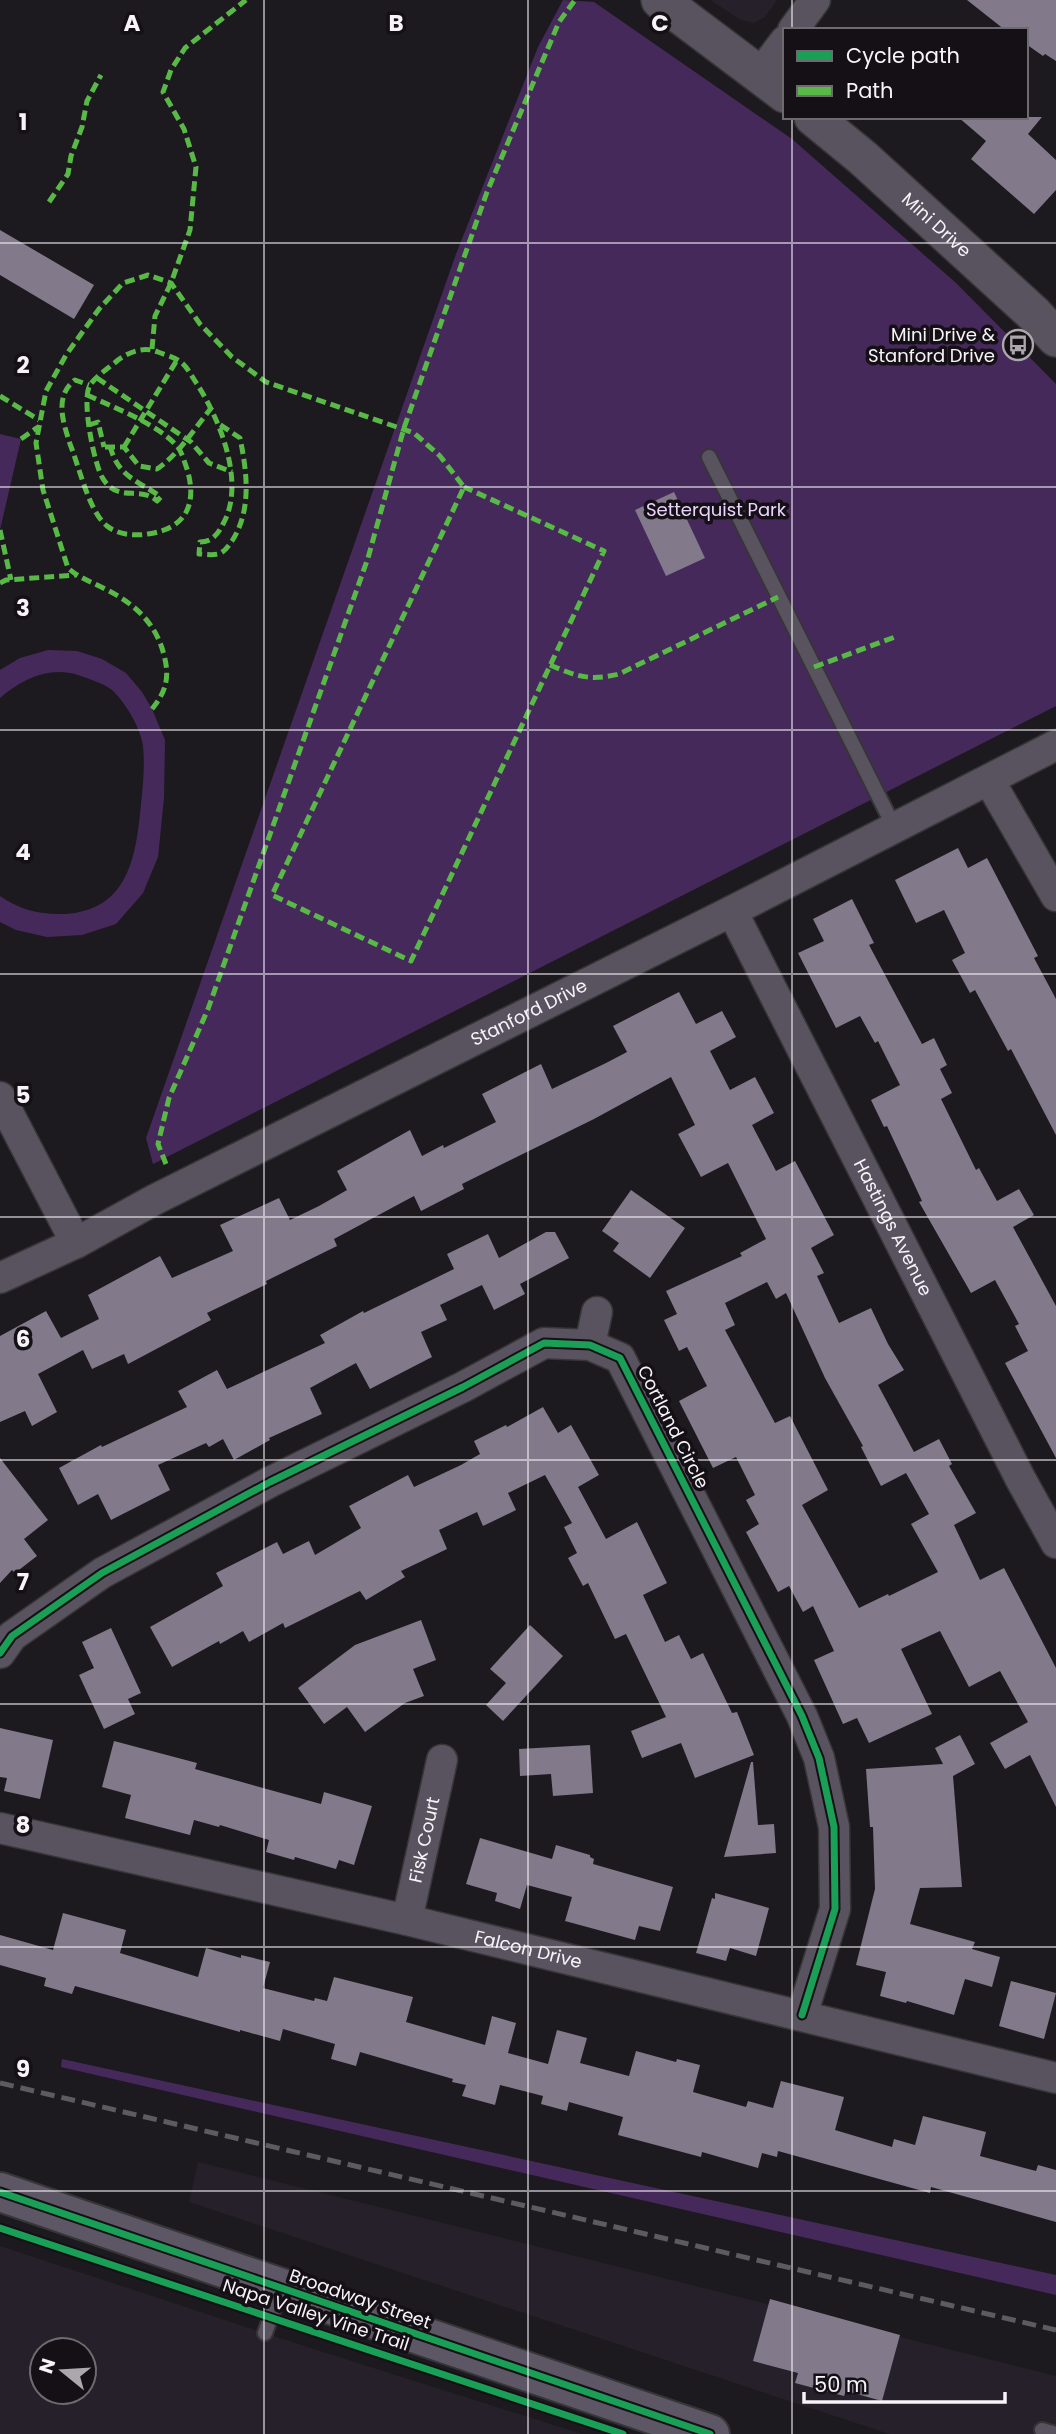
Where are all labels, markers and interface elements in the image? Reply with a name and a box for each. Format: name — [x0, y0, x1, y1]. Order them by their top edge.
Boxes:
text: A — [124, 7, 141, 39]
text: B — [388, 7, 404, 39]
text: C — [651, 7, 669, 39]
legend — [783, 28, 1028, 119]
text: Cycle path — [846, 41, 960, 70]
text: Path — [846, 76, 893, 105]
text: 1 — [19, 106, 27, 138]
street label: Mini Drive — [897, 186, 977, 263]
place label: Mini Drive & Stanford Drive — [868, 322, 996, 368]
bus stop icon: Mini Drive & Stanford Drive — [1001, 328, 1035, 362]
text: 2 — [16, 349, 30, 381]
park label: Setterquist Park — [646, 497, 787, 522]
text: 3 — [16, 592, 30, 624]
text: 4 — [15, 836, 31, 868]
street label: Stanford Drive — [466, 972, 591, 1052]
text: 5 — [16, 1079, 30, 1111]
street label: Hastings Avenue — [848, 1154, 938, 1300]
text: 6 — [16, 1323, 30, 1355]
street label: Cortland Circle — [632, 1361, 715, 1493]
text: 7 — [17, 1566, 29, 1598]
street label: Fisk Court — [402, 1794, 446, 1885]
text: 8 — [16, 1809, 30, 1841]
street label: Falcon Drive — [472, 1924, 585, 1974]
text: 9 — [16, 2053, 30, 2085]
street label: Broadway Street — [286, 2263, 434, 2334]
street label: Napa Valley Vine Trail — [220, 2273, 413, 2357]
north arrow — [28, 2336, 98, 2406]
text: N — [32, 2355, 62, 2377]
scale bar — [804, 2360, 1005, 2404]
text: 50 m — [814, 2370, 868, 2399]

